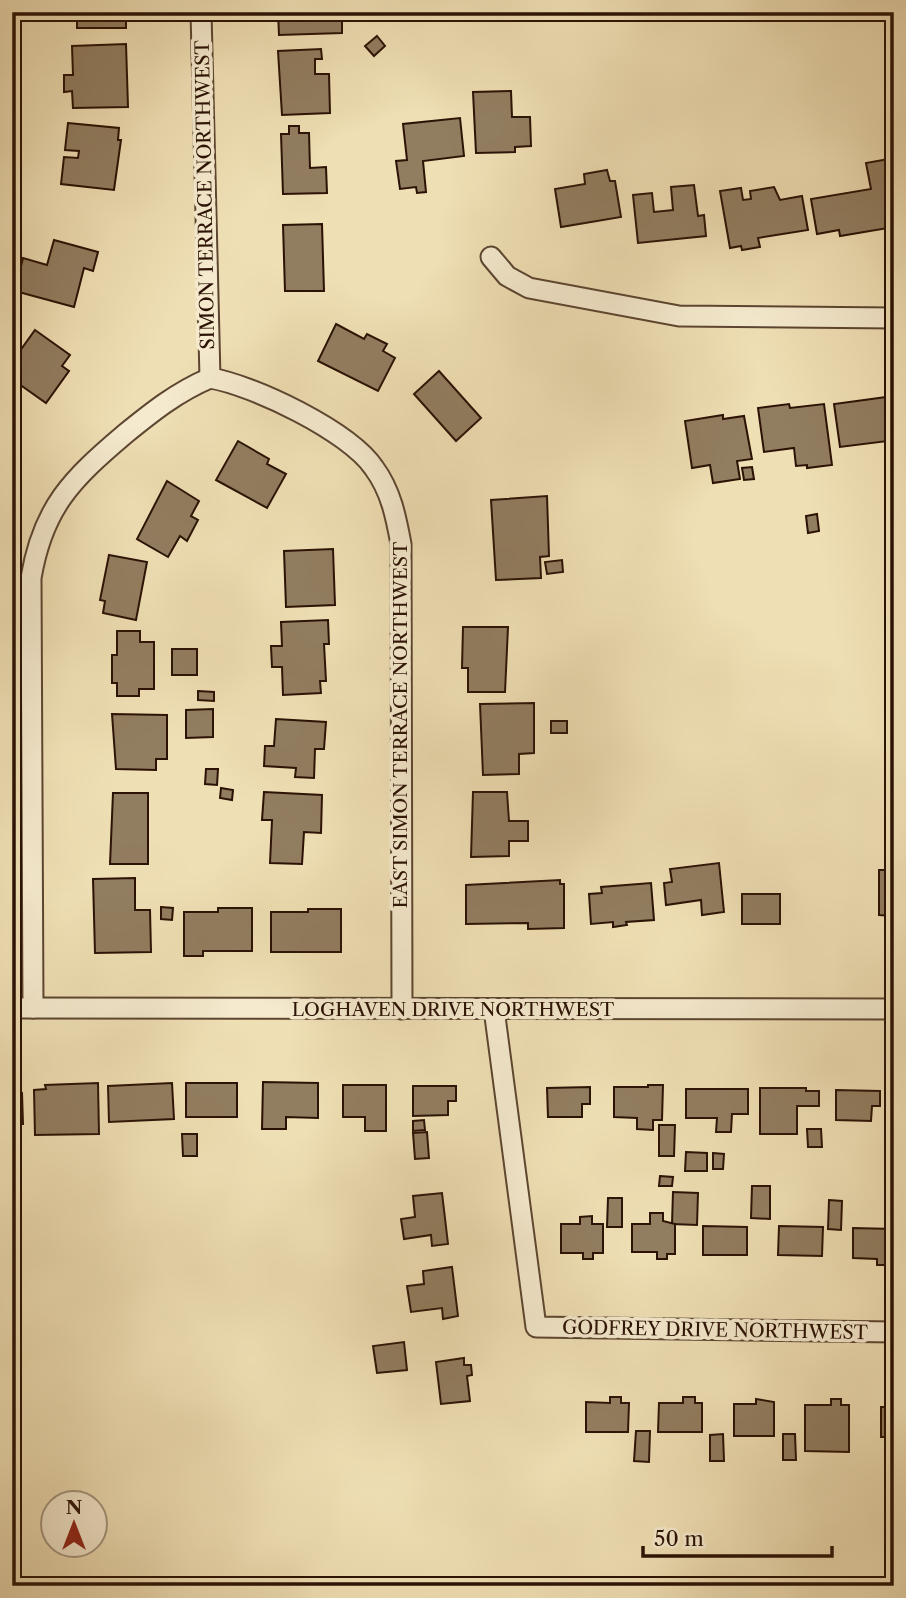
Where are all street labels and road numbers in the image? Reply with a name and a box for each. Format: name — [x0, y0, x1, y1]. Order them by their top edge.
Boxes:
street label: SIMON TERRACE NORTHWEST — [191, 39, 219, 350]
street label: EAST SIMON TERRACE NORTHWEST — [389, 541, 412, 908]
street label: LOGHAVEN DRIVE NORTHWEST — [292, 998, 615, 1021]
street label: GODFREY DRIVE NORTHWEST — [562, 1316, 869, 1344]

